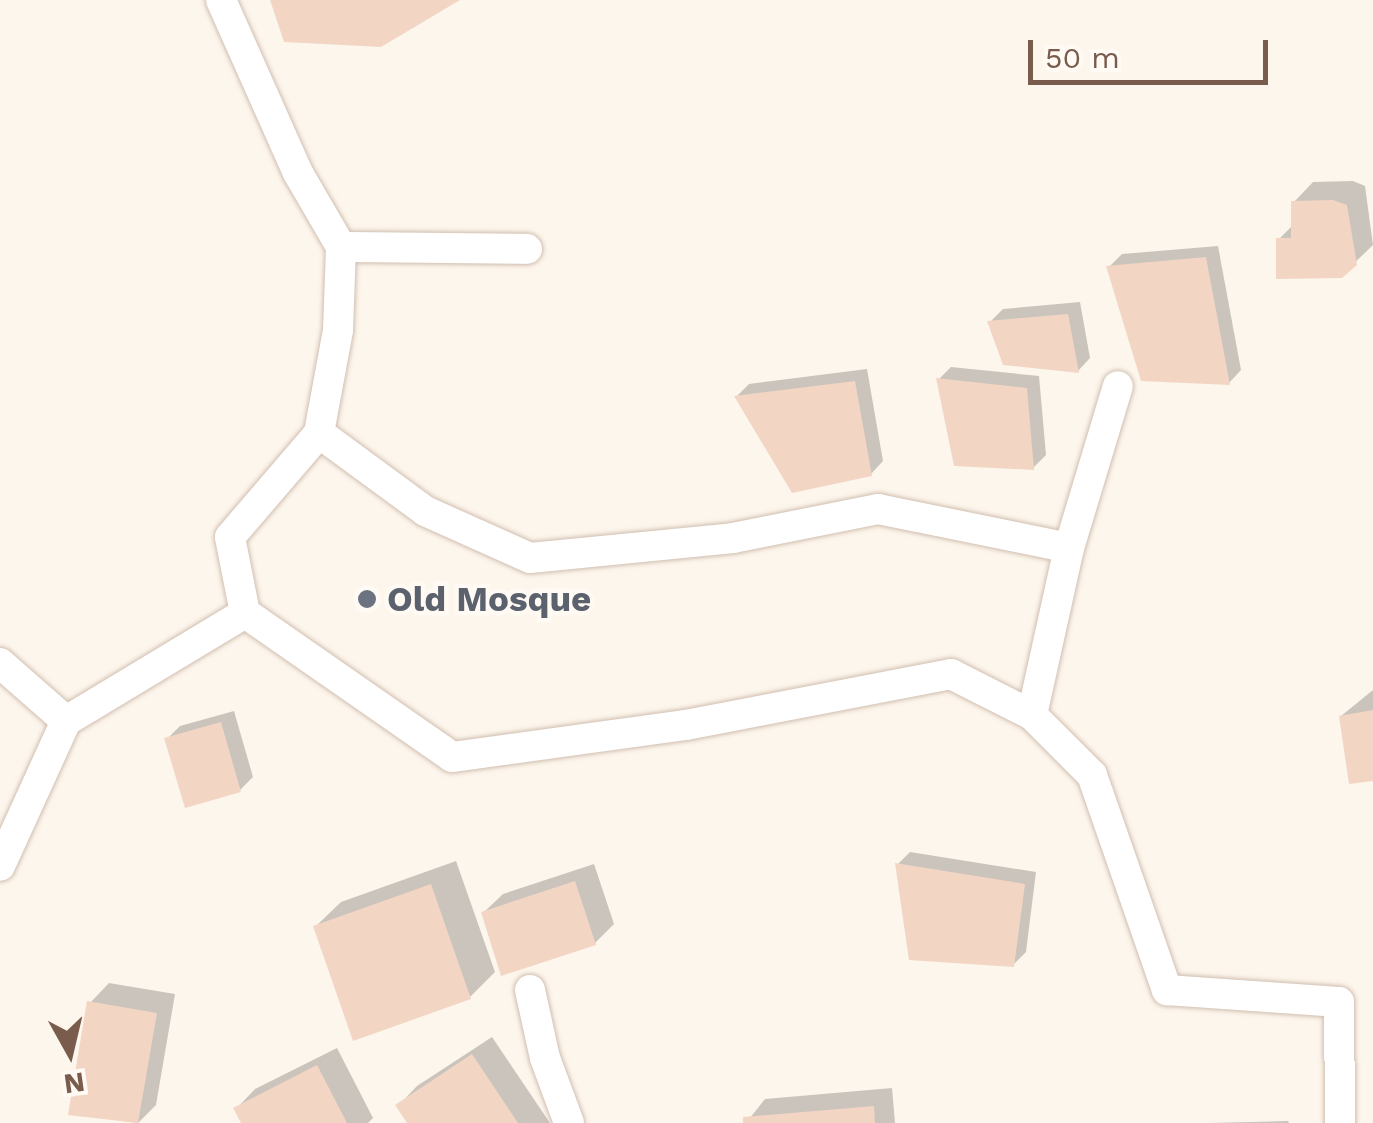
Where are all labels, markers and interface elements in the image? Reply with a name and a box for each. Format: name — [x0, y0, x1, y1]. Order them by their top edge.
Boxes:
scale bar — [1033, 20, 1273, 82]
text: 50 m — [1045, 40, 1120, 75]
place label: Old Mosque — [387, 578, 591, 620]
marker: Old Mosque — [356, 588, 378, 610]
north arrow — [20, 1003, 120, 1103]
text: N — [62, 1065, 87, 1101]

